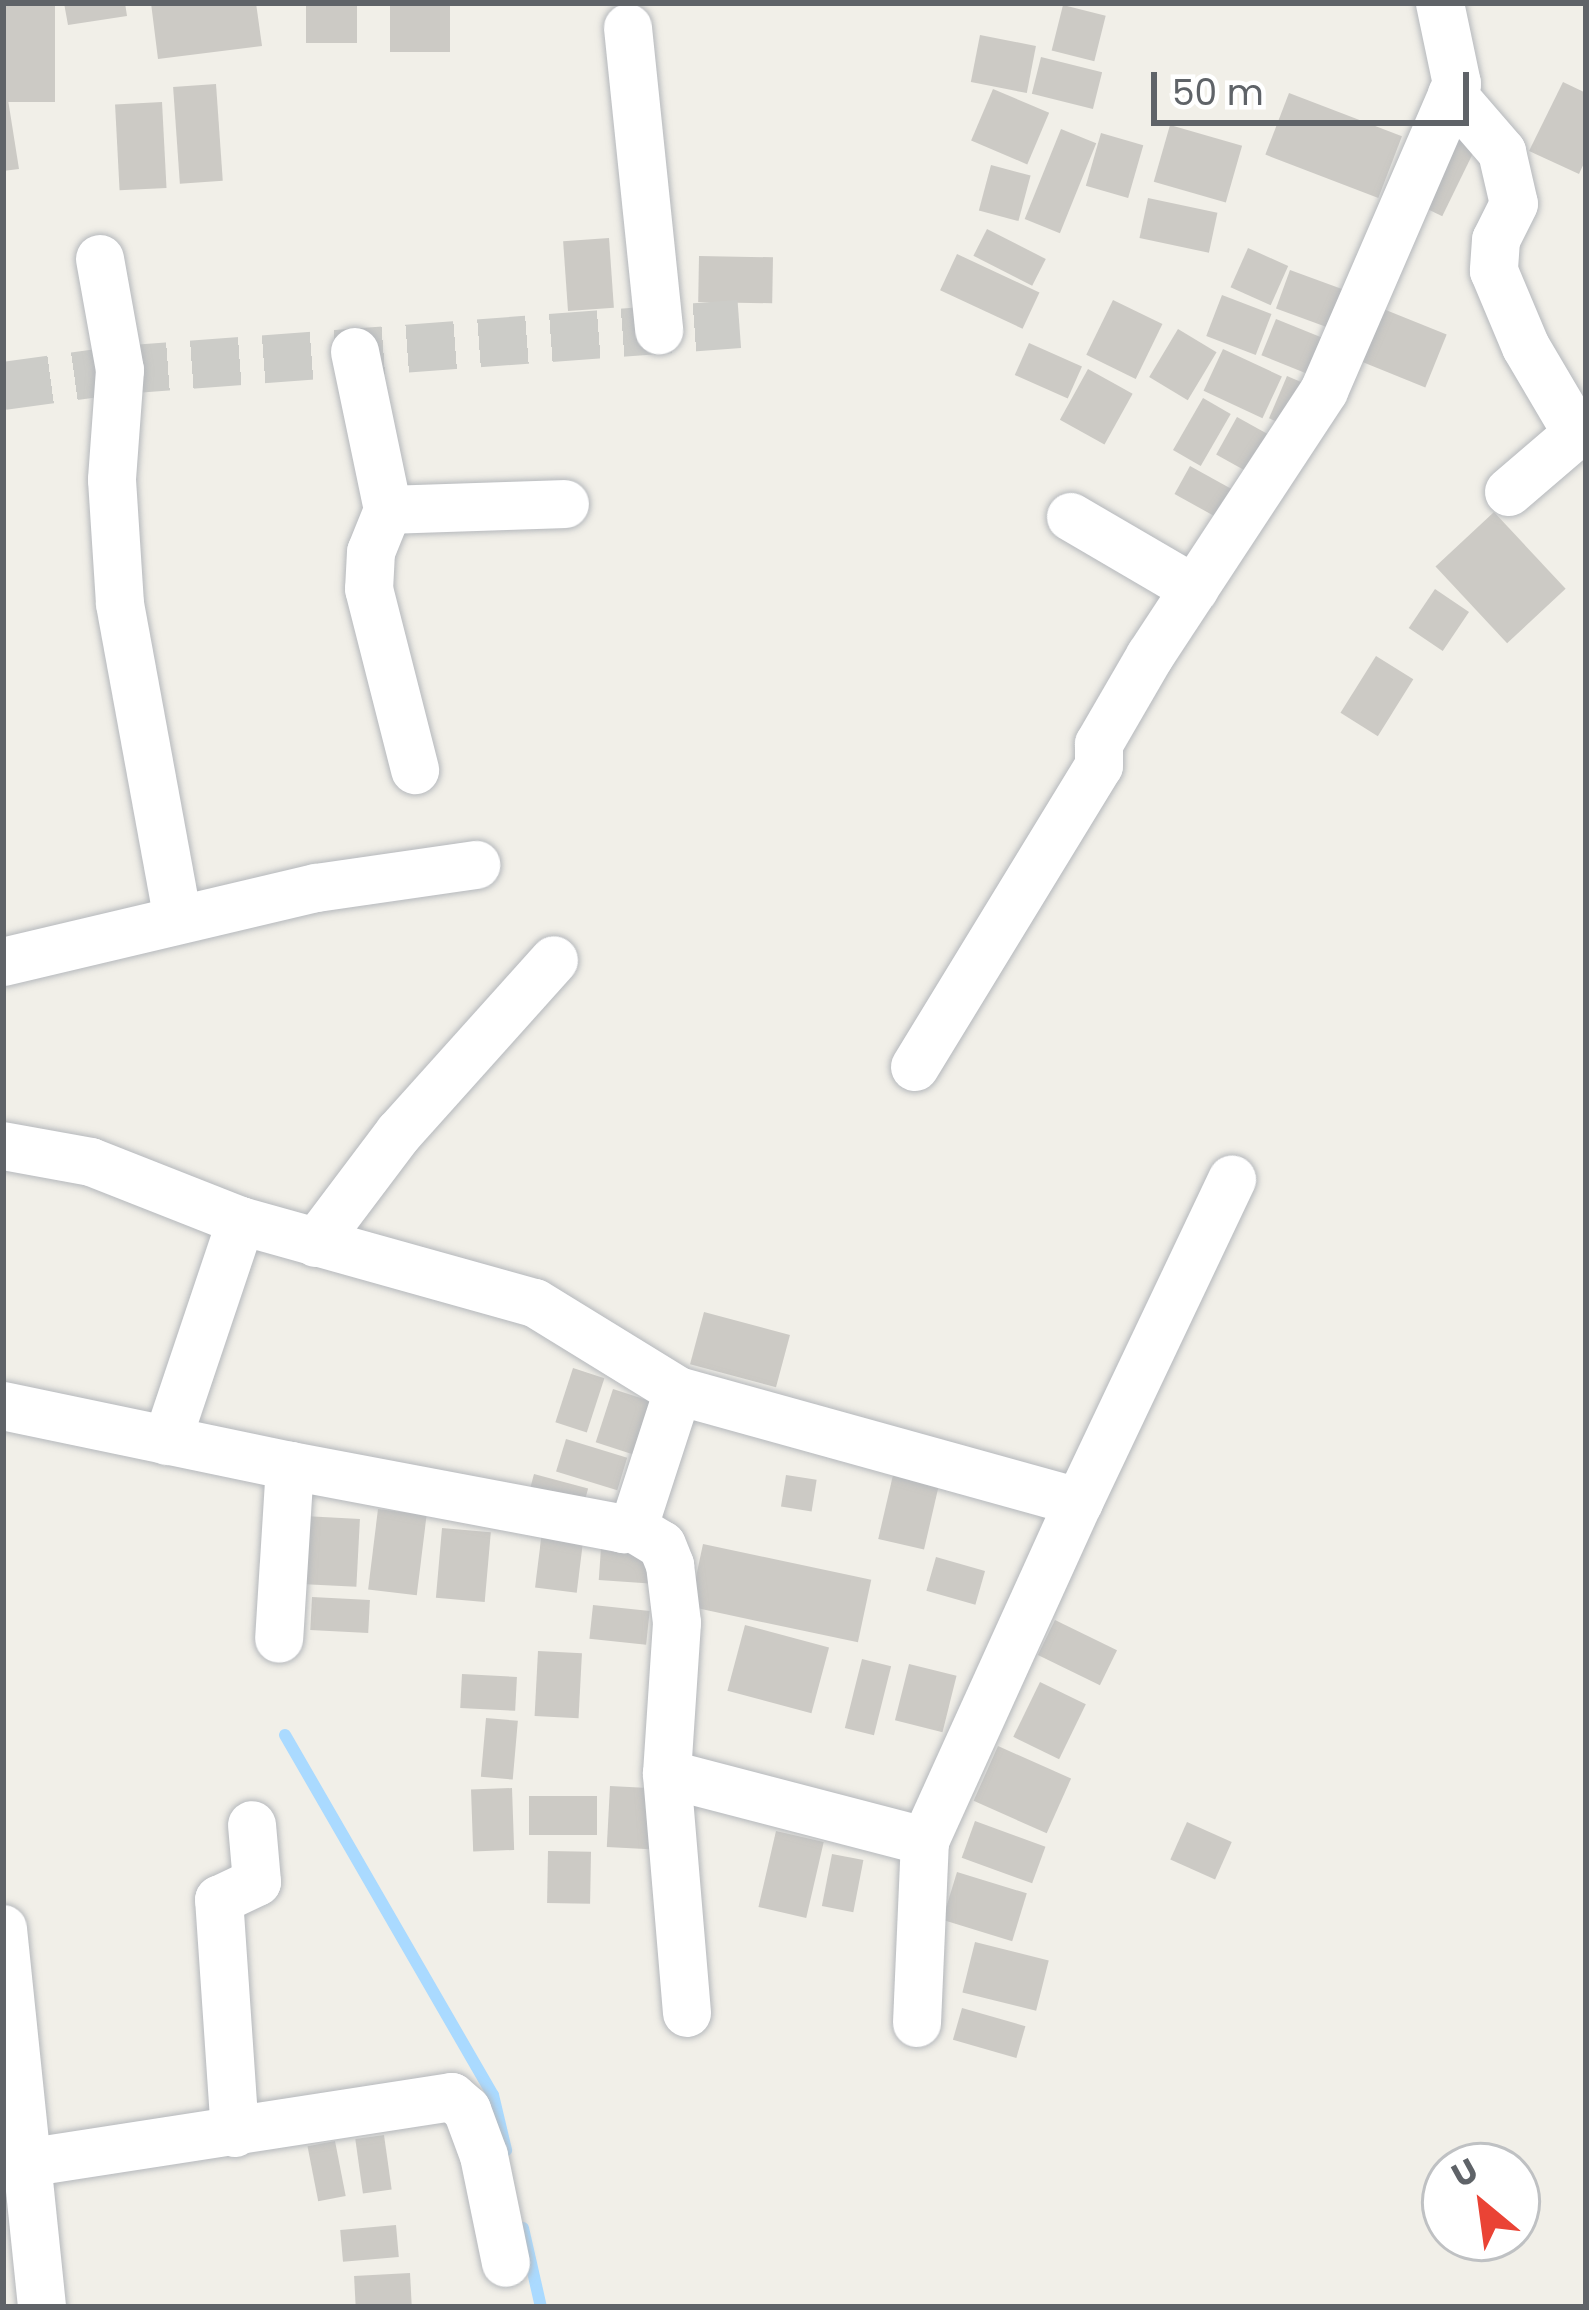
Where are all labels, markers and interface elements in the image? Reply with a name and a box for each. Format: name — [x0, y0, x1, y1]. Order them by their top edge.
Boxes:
scale bar — [1157, 48, 1475, 122]
text: 50 m — [1172, 67, 1264, 118]
north arrow — [1421, 2142, 1541, 2262]
text: U — [1443, 2147, 1486, 2199]

